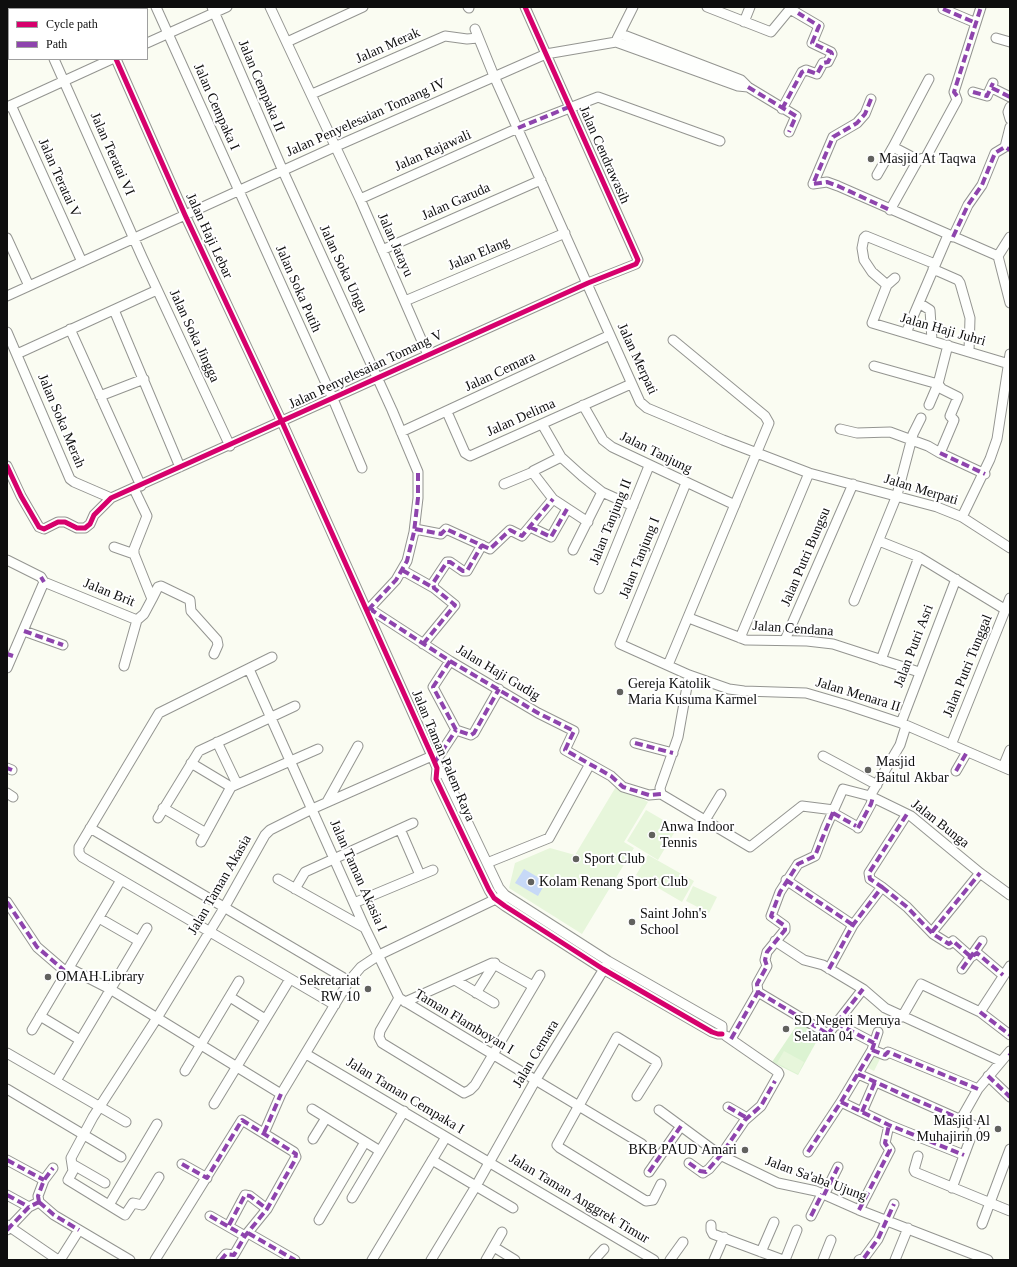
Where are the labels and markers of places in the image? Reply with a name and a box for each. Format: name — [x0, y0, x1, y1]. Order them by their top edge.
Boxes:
place label: Masjid At Taqwa — [879, 151, 976, 167]
marker: Masjid At Taqwa — [866, 154, 876, 164]
place label: Gereja Katolik Maria Kusuma Karmel — [628, 676, 757, 708]
marker: Gereja Katolik Maria Kusuma Karmel — [615, 687, 625, 697]
place label: Masjid Baitul Akbar — [876, 754, 949, 786]
marker: Masjid Baitul Akbar — [863, 765, 873, 775]
place label: Anwa Indoor Tennis — [660, 819, 734, 852]
marker: Anwa Indoor Tennis — [647, 830, 657, 840]
place label: Sport Club — [584, 851, 645, 867]
marker: Sport Club — [571, 854, 581, 864]
place label: Kolam Renang Sport Club — [539, 874, 688, 890]
marker: Kolam Renang Sport Club — [526, 877, 536, 887]
place label: Saint John's School — [640, 906, 707, 938]
marker: Saint John's School — [627, 917, 637, 927]
place label: OMAH Library — [56, 969, 144, 985]
marker: OMAH Library — [43, 972, 53, 982]
place label: Sekretariat RW 10 — [299, 973, 360, 1006]
marker: Sekretariat RW 10 — [363, 984, 373, 994]
place label: SD Negeri Meruya Selatan 04 — [794, 1013, 901, 1046]
marker: SD Negeri Meruya Selatan 04 — [781, 1024, 791, 1034]
place label: Masjid Al Muhajirin 09 — [917, 1113, 990, 1146]
marker: Masjid Al Muhajirin 09 — [993, 1124, 1003, 1134]
place label: BKB PAUD Amari — [629, 1142, 737, 1158]
marker: BKB PAUD Amari — [740, 1145, 750, 1155]

